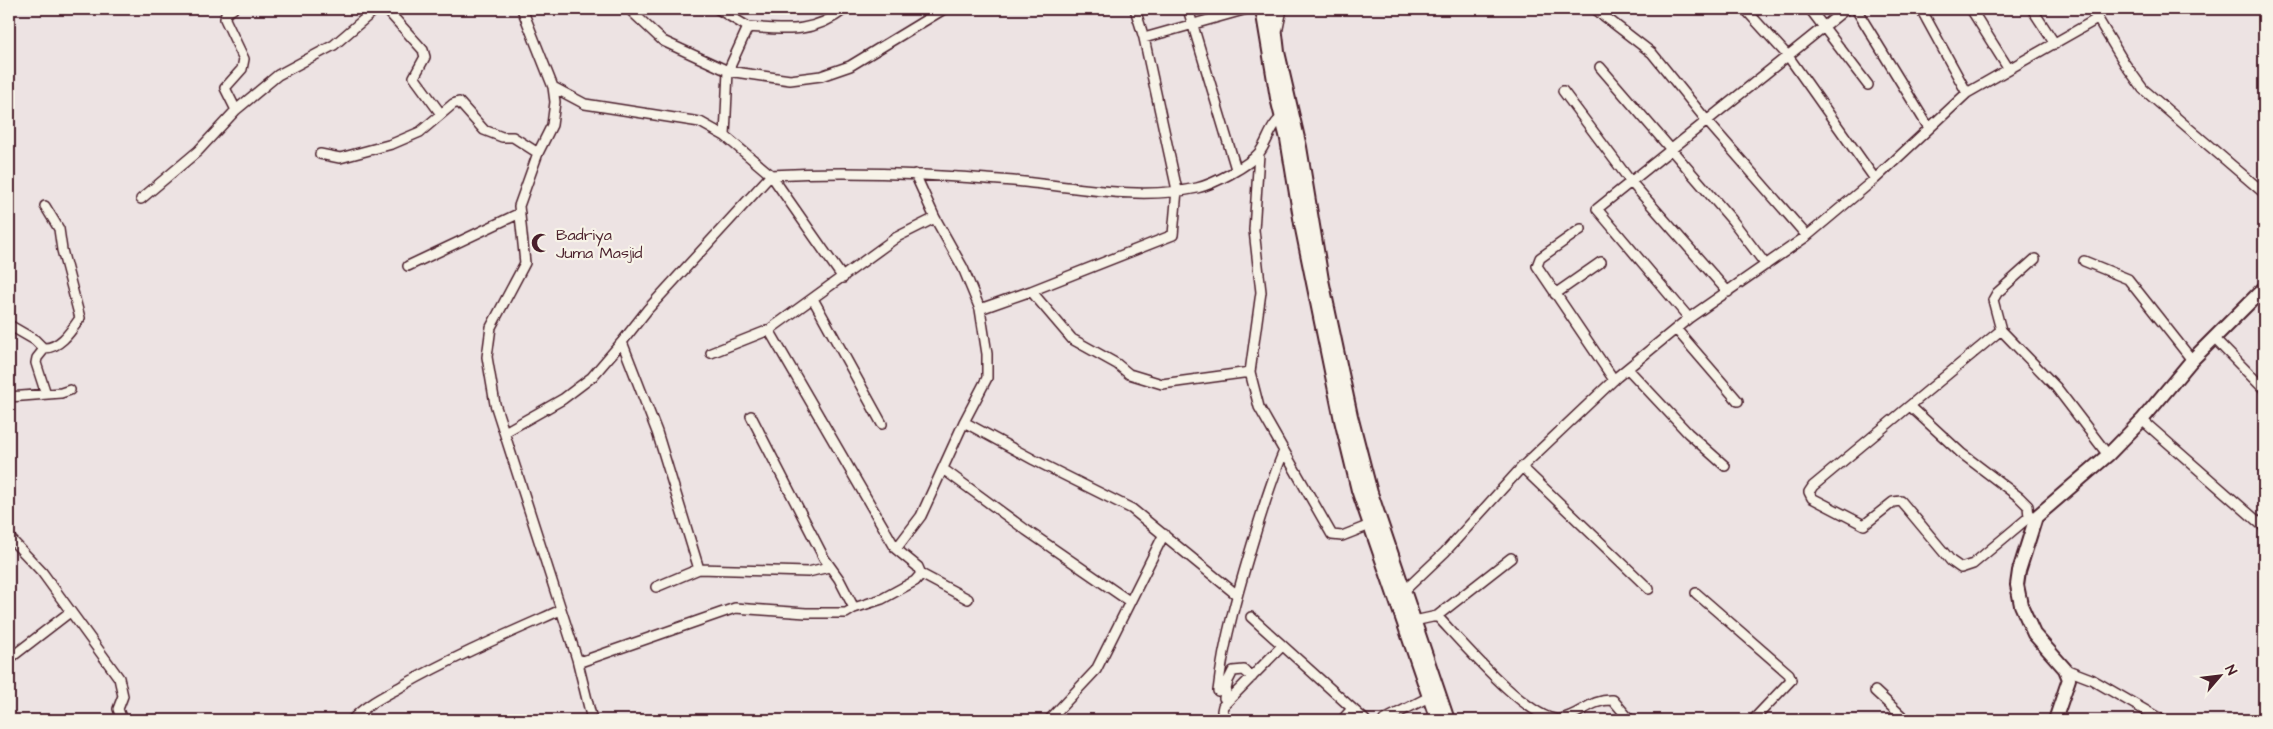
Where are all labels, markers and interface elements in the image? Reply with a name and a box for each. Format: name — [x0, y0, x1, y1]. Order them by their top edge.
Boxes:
place label: Badriya Juma Masjid — [556, 224, 642, 264]
mosque icon: Badriya Juma Masjid — [530, 232, 552, 254]
north arrow — [2196, 652, 2246, 702]
text: N — [2220, 662, 2242, 679]

